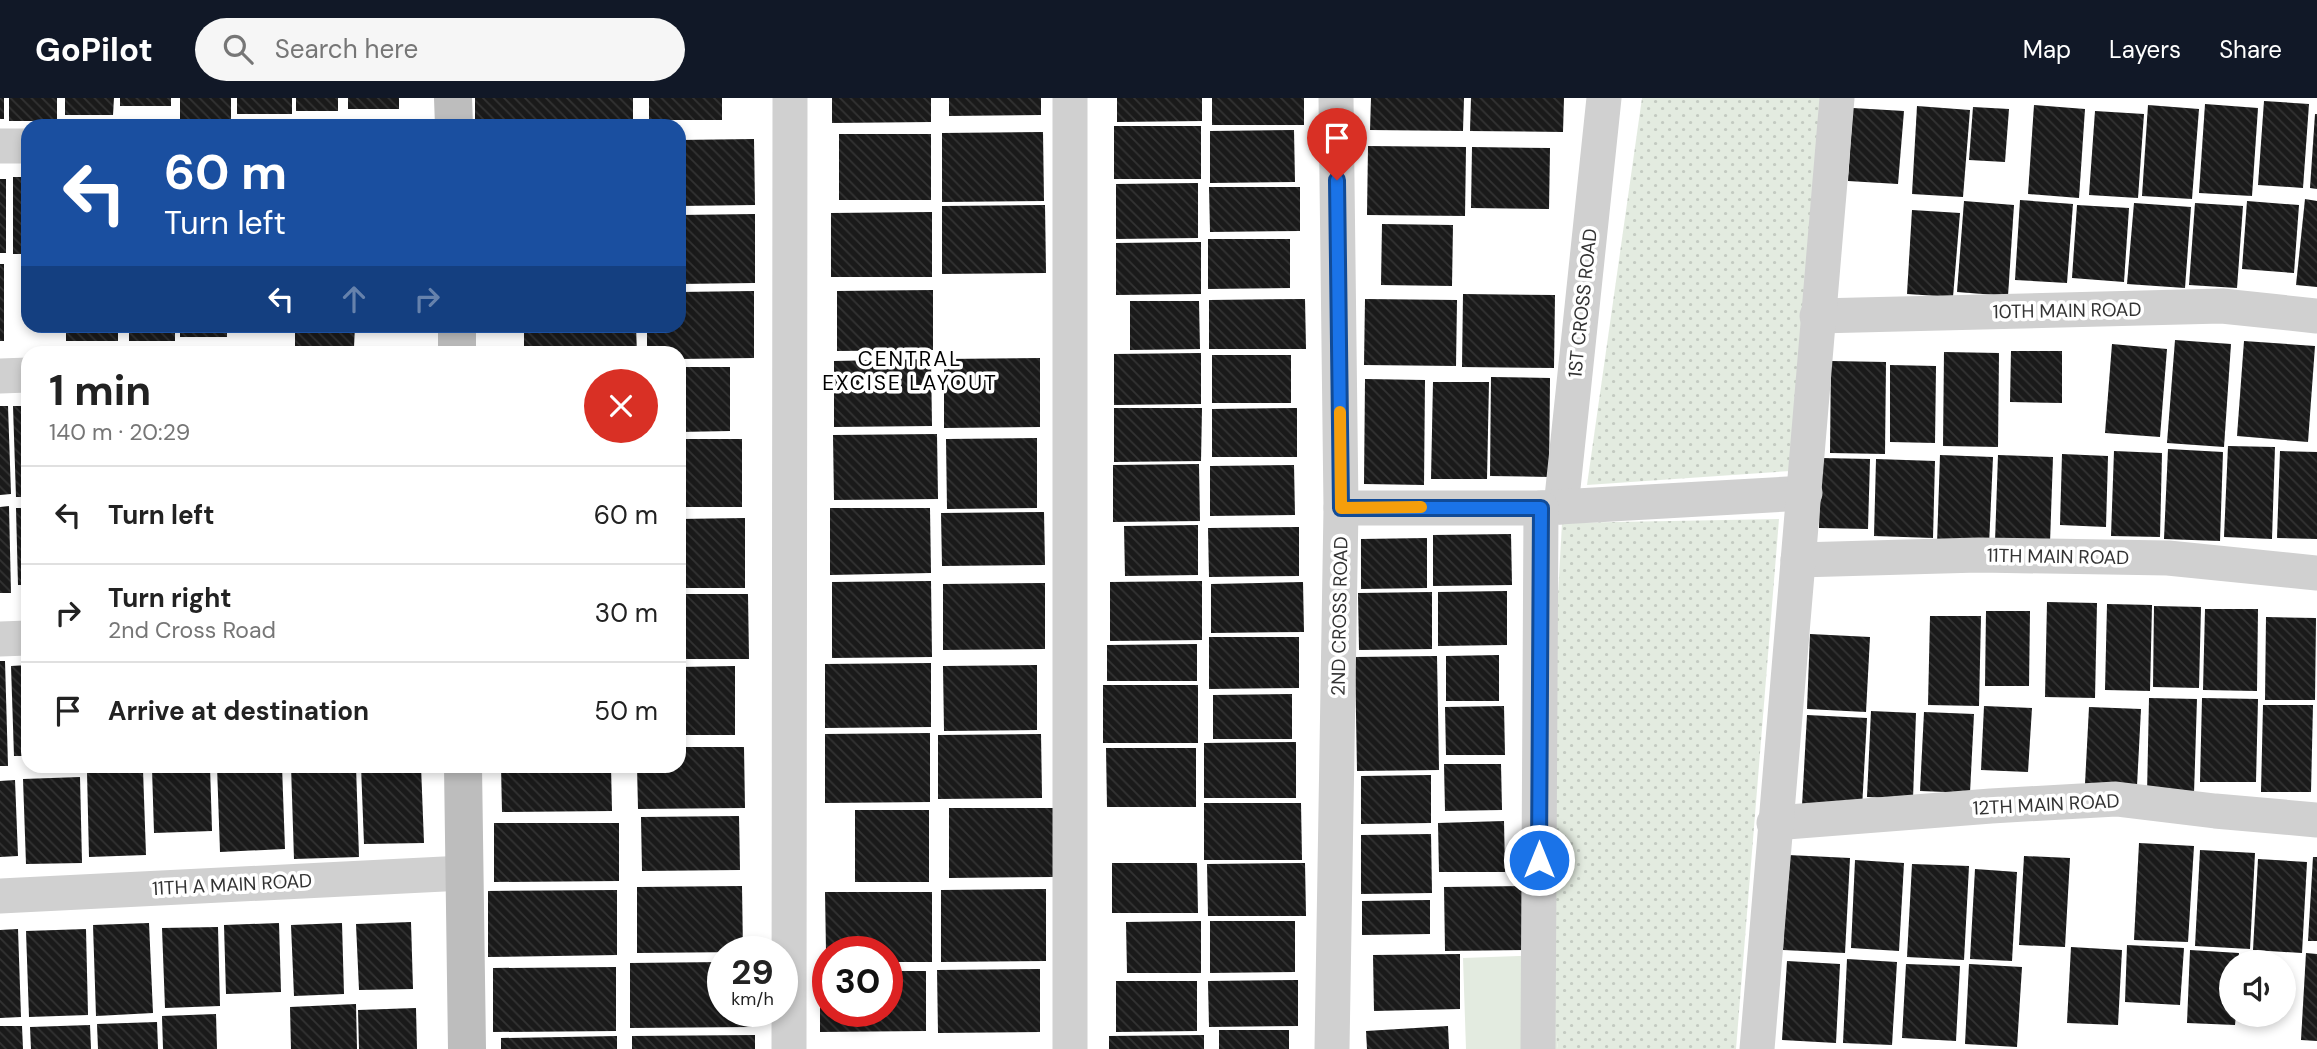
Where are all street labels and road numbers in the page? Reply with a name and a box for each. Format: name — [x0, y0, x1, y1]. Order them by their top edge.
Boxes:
street label: 1ST CROSS ROAD — [1562, 227, 1603, 379]
street label: 10TH MAIN ROAD — [1992, 297, 2142, 324]
street label: 2ND CROSS ROAD — [1326, 536, 1353, 696]
street label: 11TH MAIN ROAD — [1987, 543, 2129, 570]
street label: 12TH MAIN ROAD — [1972, 788, 2120, 821]
street label: 11TH A MAIN ROAD — [151, 868, 313, 901]

